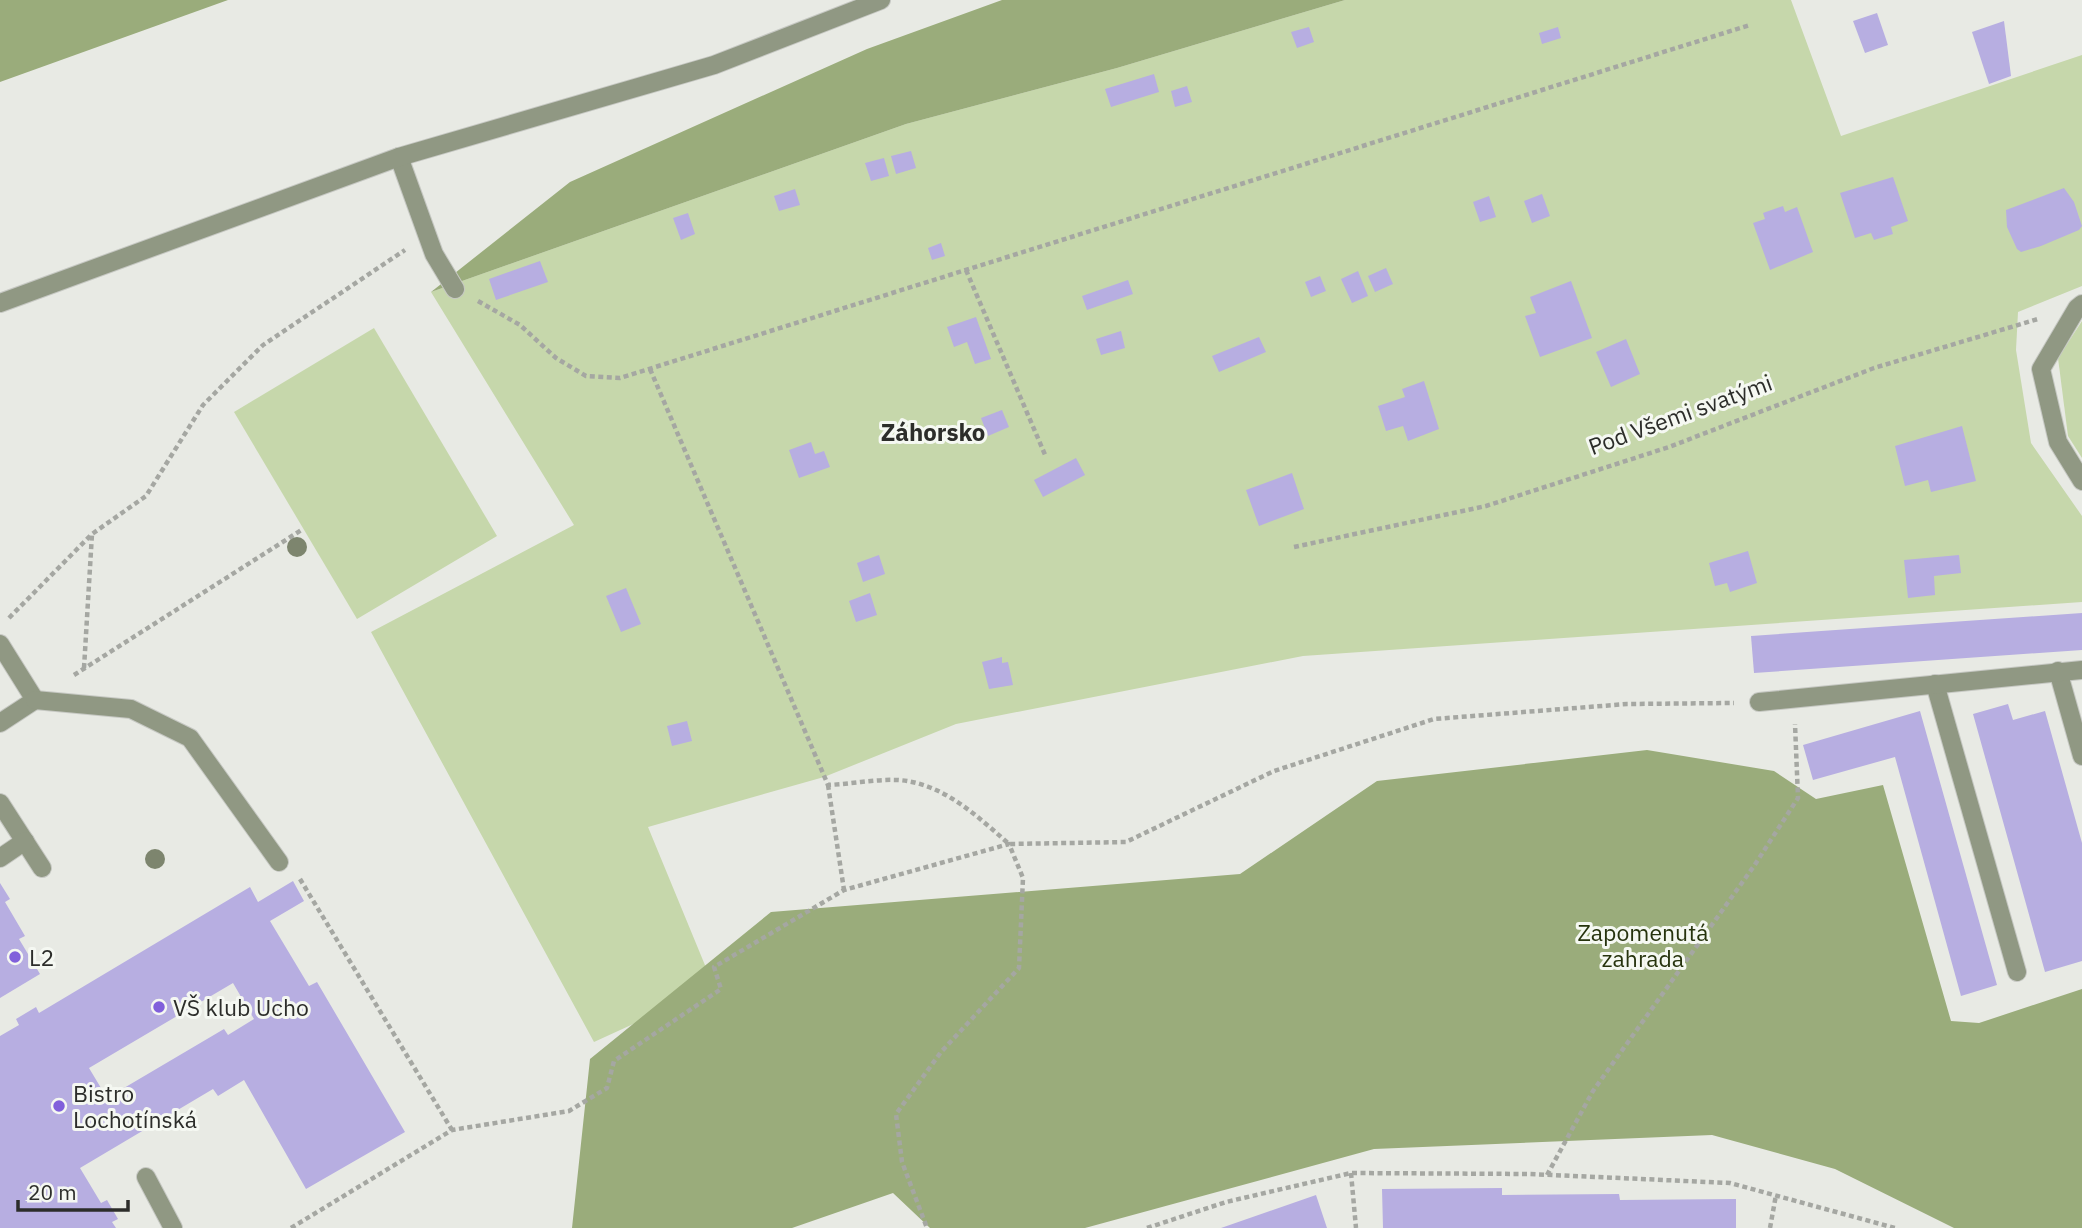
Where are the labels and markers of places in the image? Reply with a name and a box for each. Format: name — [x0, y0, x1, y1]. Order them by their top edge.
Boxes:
place label: L2 — [29, 942, 54, 972]
marker: L2 — [7, 949, 23, 965]
place label: VŠ klub Ucho — [173, 992, 309, 1022]
marker: VŠ klub Ucho — [151, 999, 167, 1015]
place label: Bistro Lochotínská — [73, 1078, 197, 1134]
marker: Bistro Lochotínská — [51, 1098, 67, 1114]

